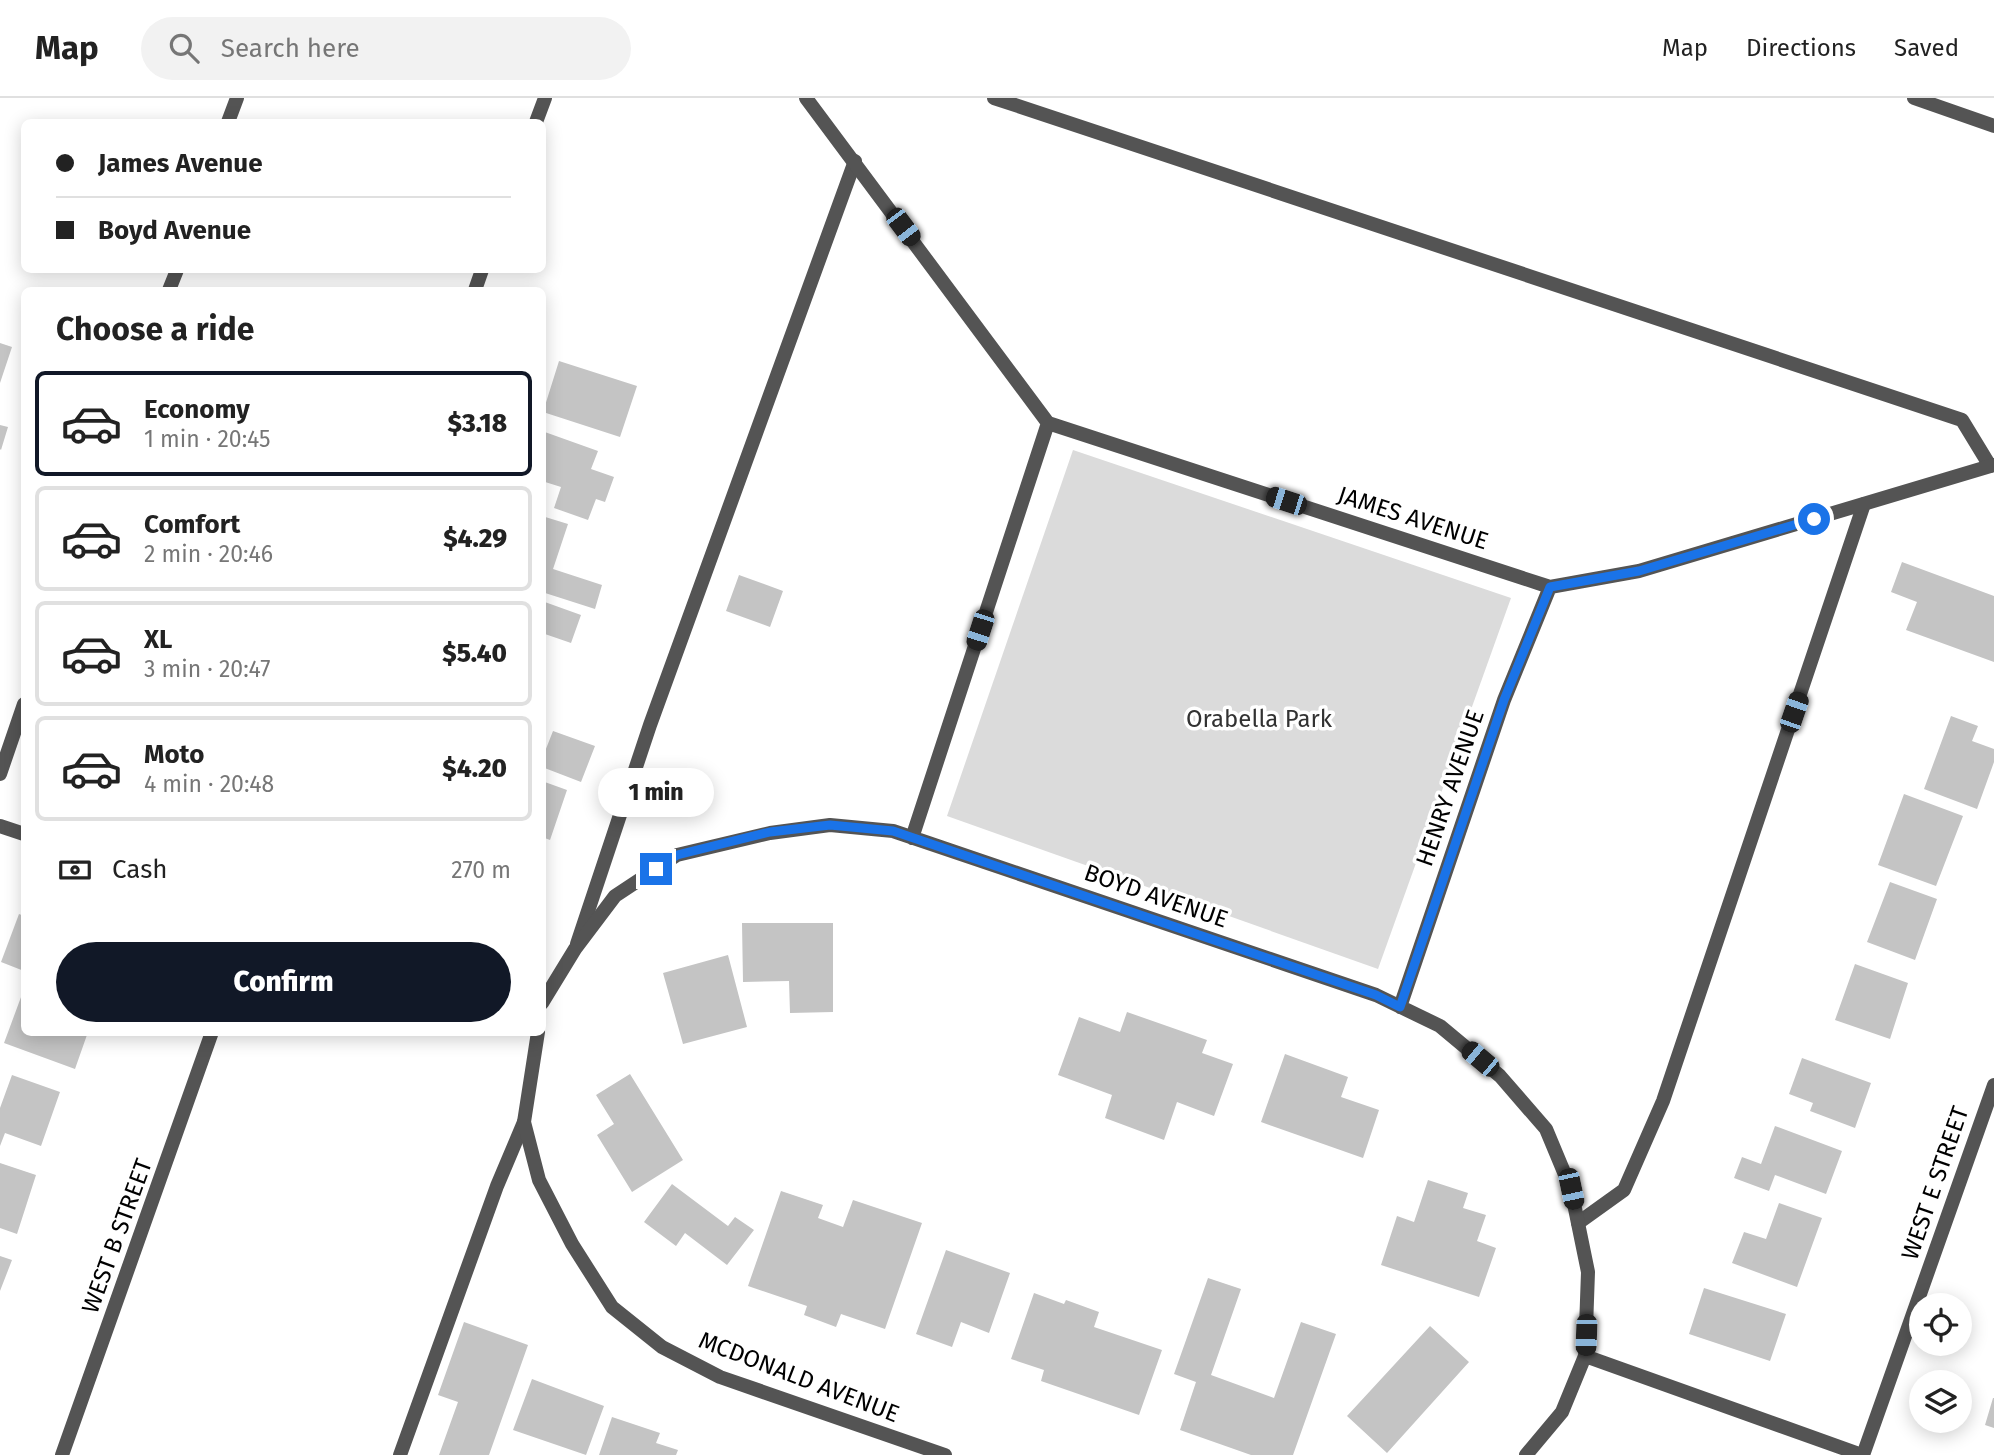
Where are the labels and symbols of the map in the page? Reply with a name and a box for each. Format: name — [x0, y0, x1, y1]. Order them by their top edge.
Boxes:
car — [882, 204, 925, 250]
street label: JAMES AVENUE — [1334, 481, 1492, 555]
car — [1263, 485, 1310, 517]
route start — [1798, 503, 1830, 535]
car — [964, 607, 997, 653]
car — [1778, 689, 1811, 735]
park label: Orabella Park — [1186, 705, 1333, 733]
street label: HENRY AVENUE — [1410, 706, 1490, 870]
callout: 1 min — [598, 768, 714, 816]
route end — [640, 853, 672, 885]
street label: BOYD AVENUE — [1080, 858, 1232, 934]
car — [1458, 1037, 1503, 1081]
street label: WEST E STREET — [1896, 1102, 1975, 1263]
street label: WEST B STREET — [76, 1154, 158, 1317]
car — [1557, 1166, 1586, 1212]
car — [1575, 1314, 1598, 1356]
street label: MCDONALD AVENUE — [695, 1326, 903, 1428]

